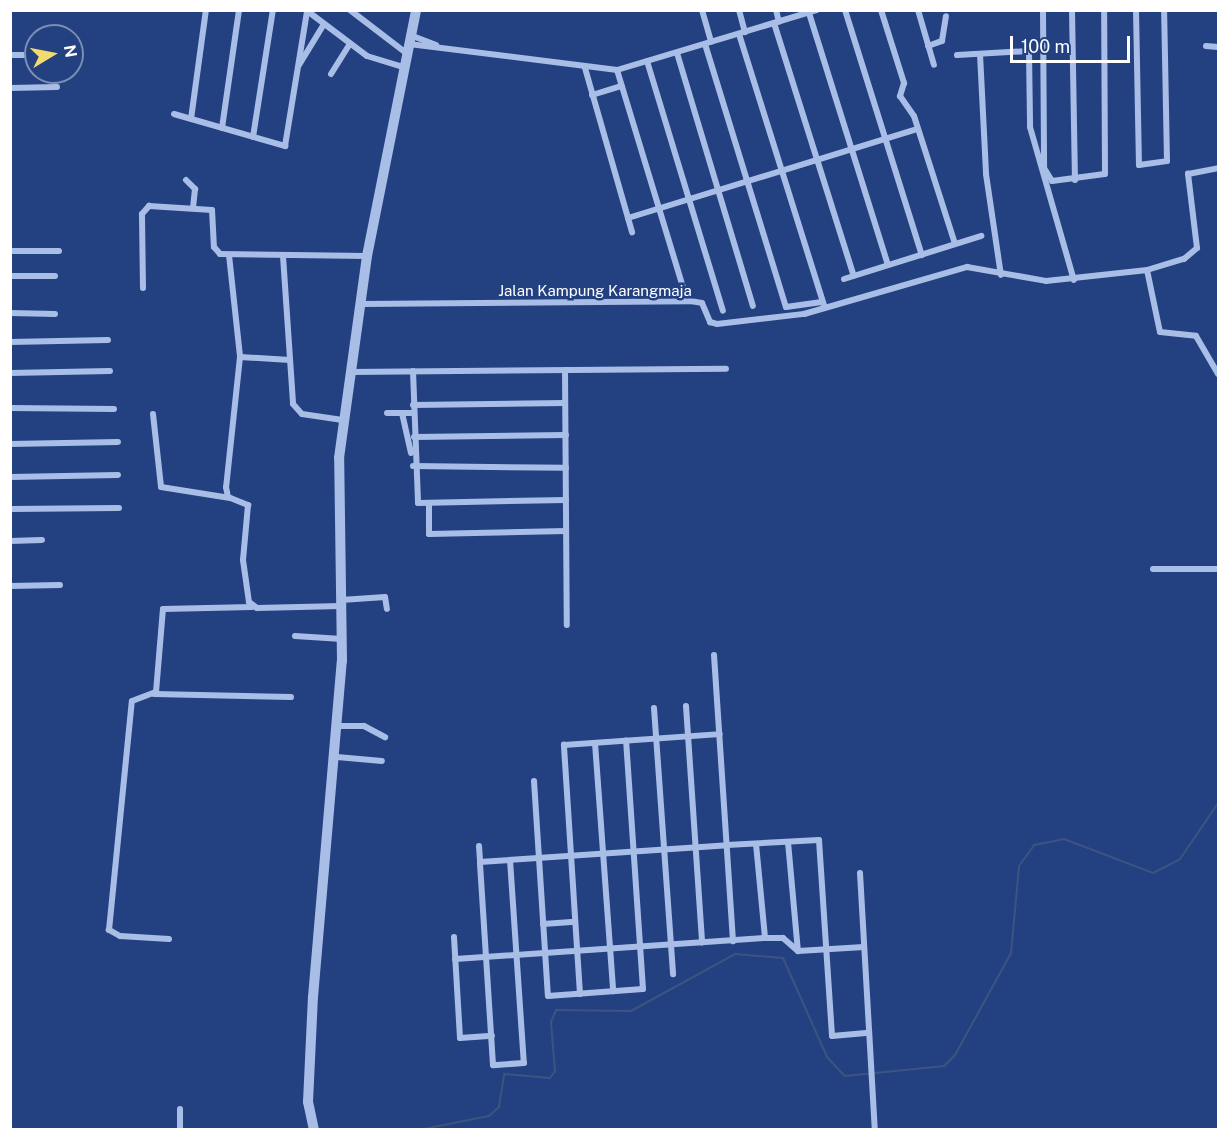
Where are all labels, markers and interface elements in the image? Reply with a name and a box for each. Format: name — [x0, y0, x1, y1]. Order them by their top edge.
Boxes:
north arrow — [24, 24, 84, 84]
scale bar — [1013, 24, 1133, 62]
text: 100 m — [1021, 36, 1070, 57]
text: N — [60, 43, 81, 59]
street label: Jalan Kampung Karangmaja — [498, 282, 692, 300]

